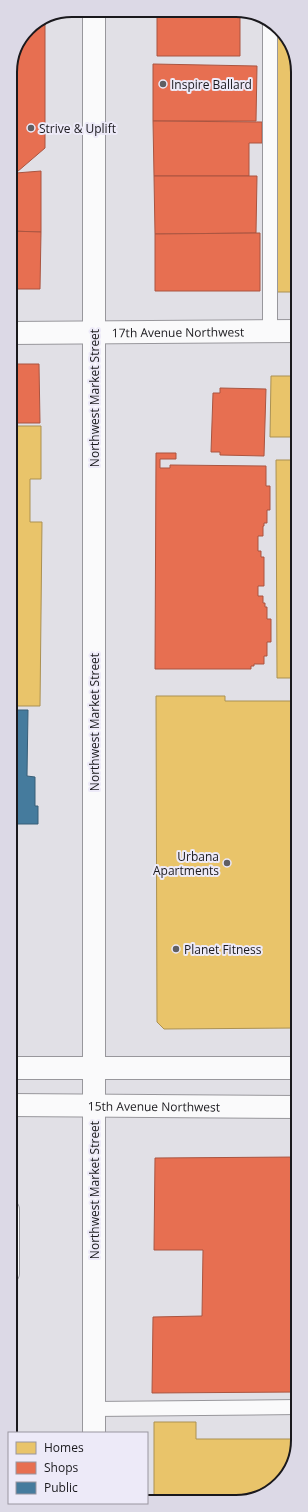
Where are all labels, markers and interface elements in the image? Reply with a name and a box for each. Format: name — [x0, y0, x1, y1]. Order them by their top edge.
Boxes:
place label: Inspire Ballard — [171, 76, 252, 93]
marker: Inspire Ballard — [158, 79, 168, 89]
place label: Strive & Uplift — [39, 120, 116, 137]
marker: Strive & Uplift — [26, 123, 36, 133]
street label: 17th Avenue Northwest — [112, 323, 244, 341]
street label: Northwest Market Street — [86, 329, 103, 467]
street label: Northwest Market Street — [86, 653, 103, 791]
place label: Urbana Apartments — [153, 848, 219, 879]
marker: Urbana Apartments — [222, 858, 232, 868]
place label: Planet Fitness — [184, 941, 262, 958]
marker: Planet Fitness — [171, 944, 181, 954]
street label: 15th Avenue Northwest — [88, 1097, 220, 1115]
street label: Northwest Market Street — [86, 1121, 103, 1259]
legend — [8, 1432, 148, 1504]
text: Homes — [44, 1439, 84, 1456]
text: Shops — [44, 1459, 79, 1476]
text: Public — [44, 1479, 78, 1496]

